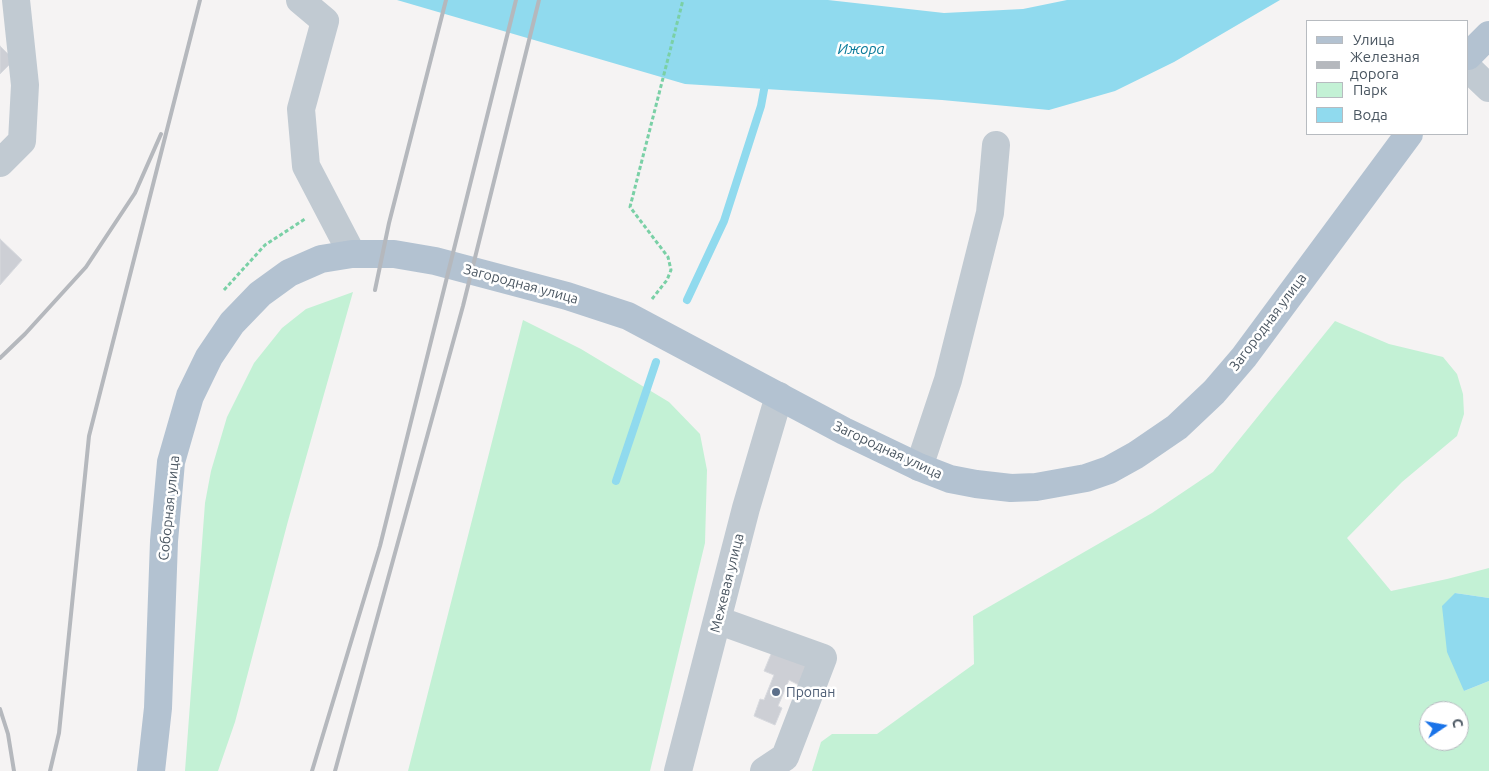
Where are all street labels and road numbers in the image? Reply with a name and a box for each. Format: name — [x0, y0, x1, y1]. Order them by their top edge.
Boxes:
street label: Загородная улица — [462, 261, 580, 307]
street label: Загородная улица — [1226, 270, 1310, 374]
street label: Загородная улица — [831, 417, 945, 483]
street label: Соборная улица — [155, 455, 183, 561]
street label: Межевая улица — [707, 532, 747, 634]

